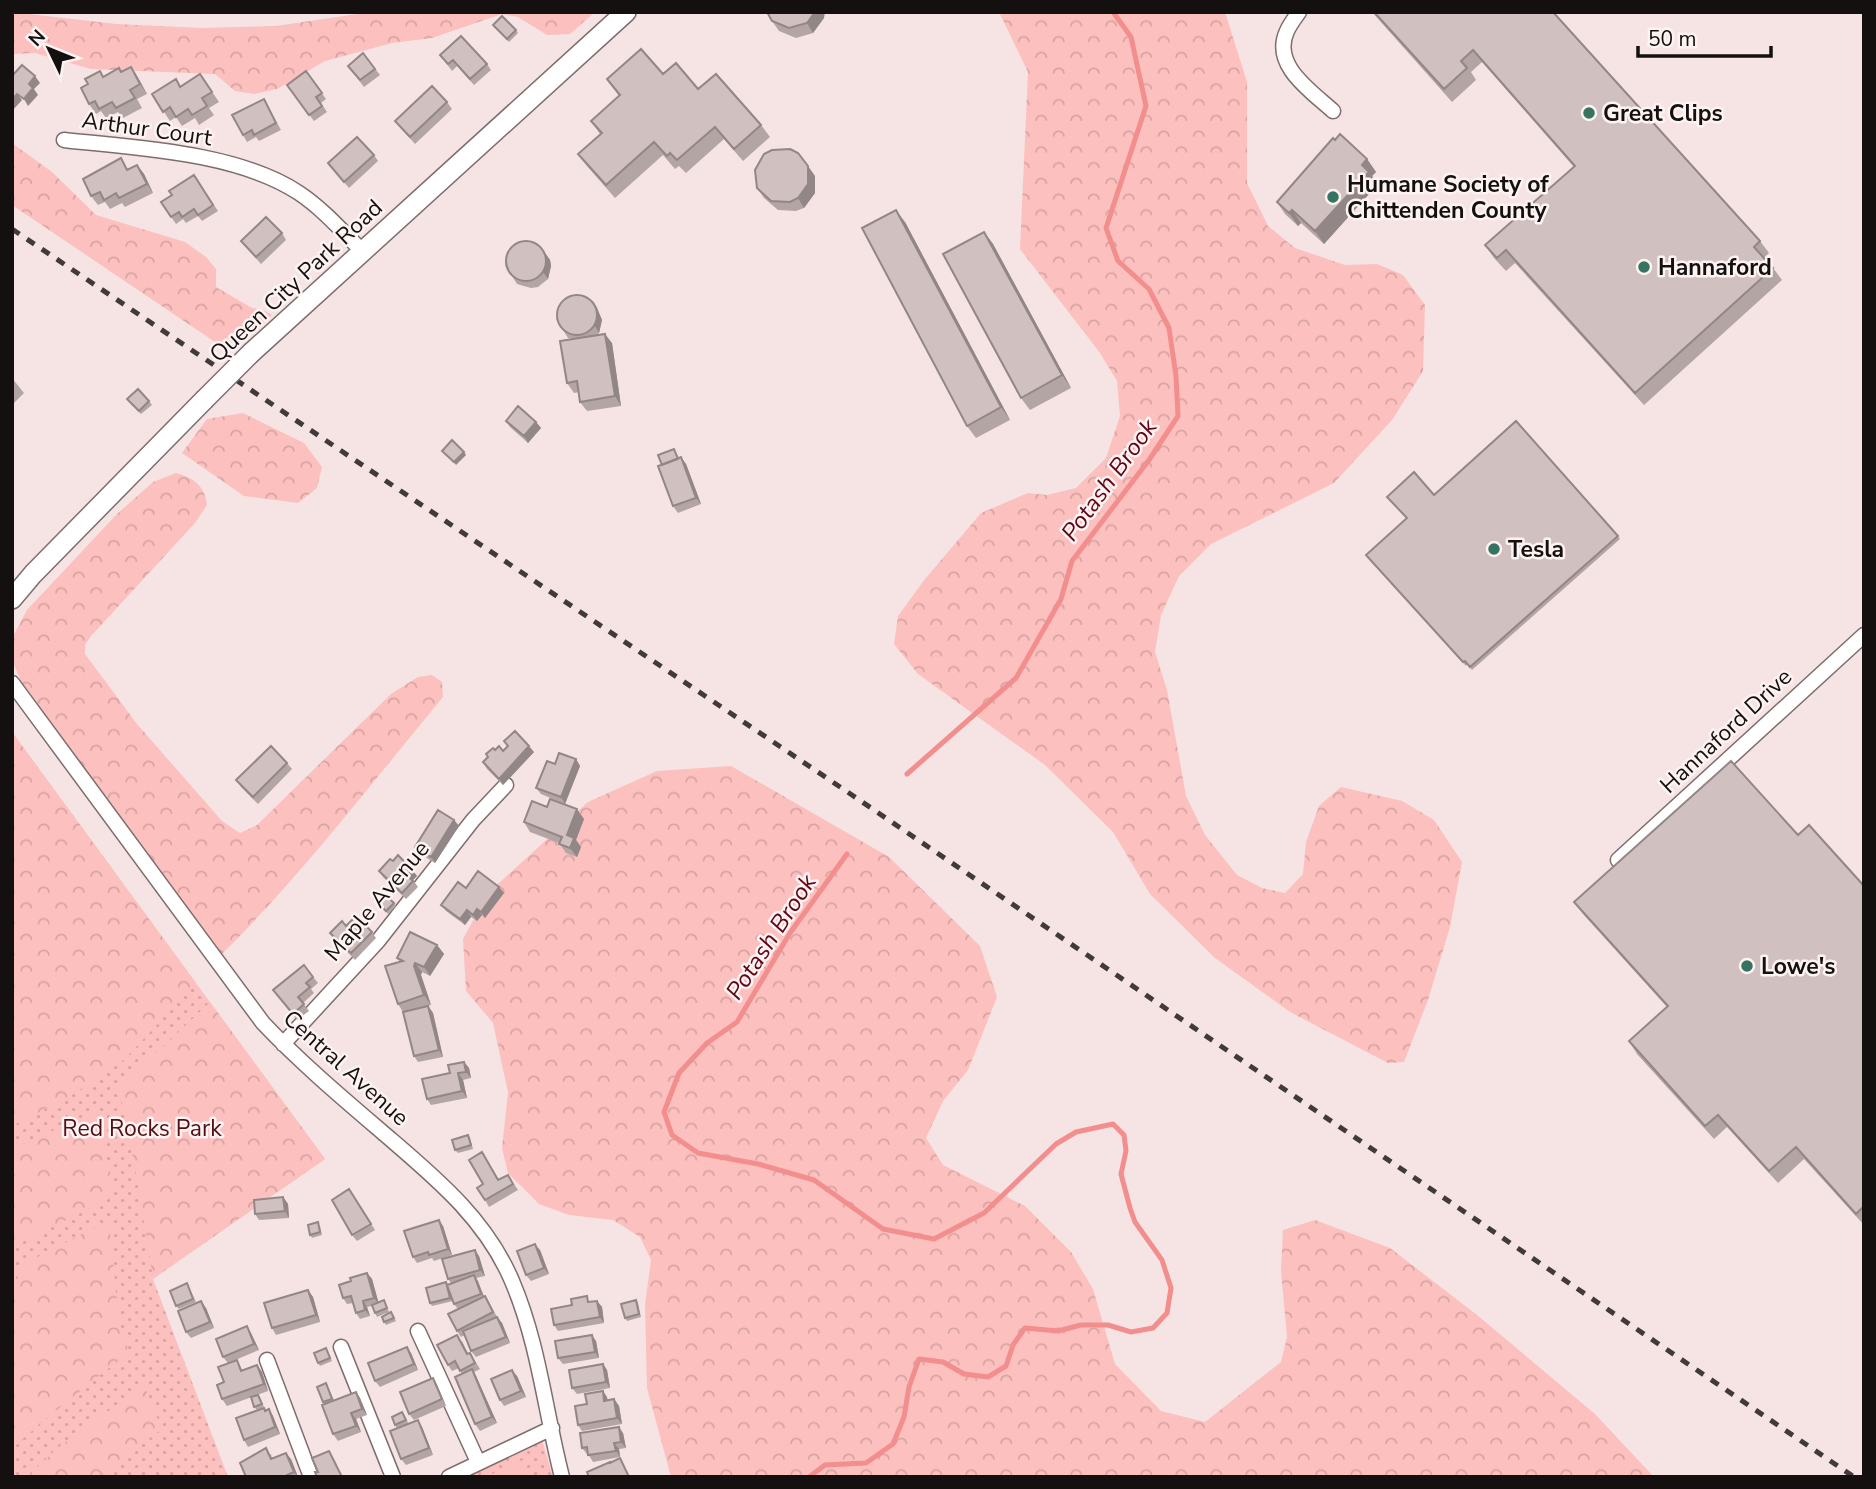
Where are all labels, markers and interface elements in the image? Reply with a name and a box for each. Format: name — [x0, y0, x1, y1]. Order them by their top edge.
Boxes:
north arrow — [14, 14, 84, 84]
scale bar — [1638, 14, 1771, 58]
text: N — [23, 24, 52, 52]
text: 50 m — [1648, 25, 1697, 53]
place label: Great Clips — [1603, 98, 1723, 129]
street label: Arthur Court — [80, 105, 215, 154]
marker: Great Clips — [1581, 105, 1597, 121]
place label: Humane Society of Chittenden County — [1347, 169, 1549, 226]
marker: Humane Society of Chittenden County — [1325, 189, 1341, 205]
street label: Queen City Park Road — [203, 193, 389, 369]
place label: Hannaford — [1658, 252, 1772, 283]
marker: Hannaford — [1636, 259, 1652, 275]
water label: Potash Brook — [1054, 412, 1165, 548]
place label: Tesla — [1508, 534, 1564, 565]
marker: Tesla — [1486, 541, 1502, 557]
street label: Hannaford Drive — [1653, 662, 1799, 800]
street label: Maple Avenue — [317, 834, 437, 968]
water label: Potash Brook — [718, 867, 824, 1006]
place label: Lowe's — [1761, 951, 1835, 982]
marker: Lowe's — [1739, 958, 1755, 974]
street label: Central Avenue — [276, 1003, 416, 1133]
park label: Red Rocks Park — [62, 1113, 222, 1144]

